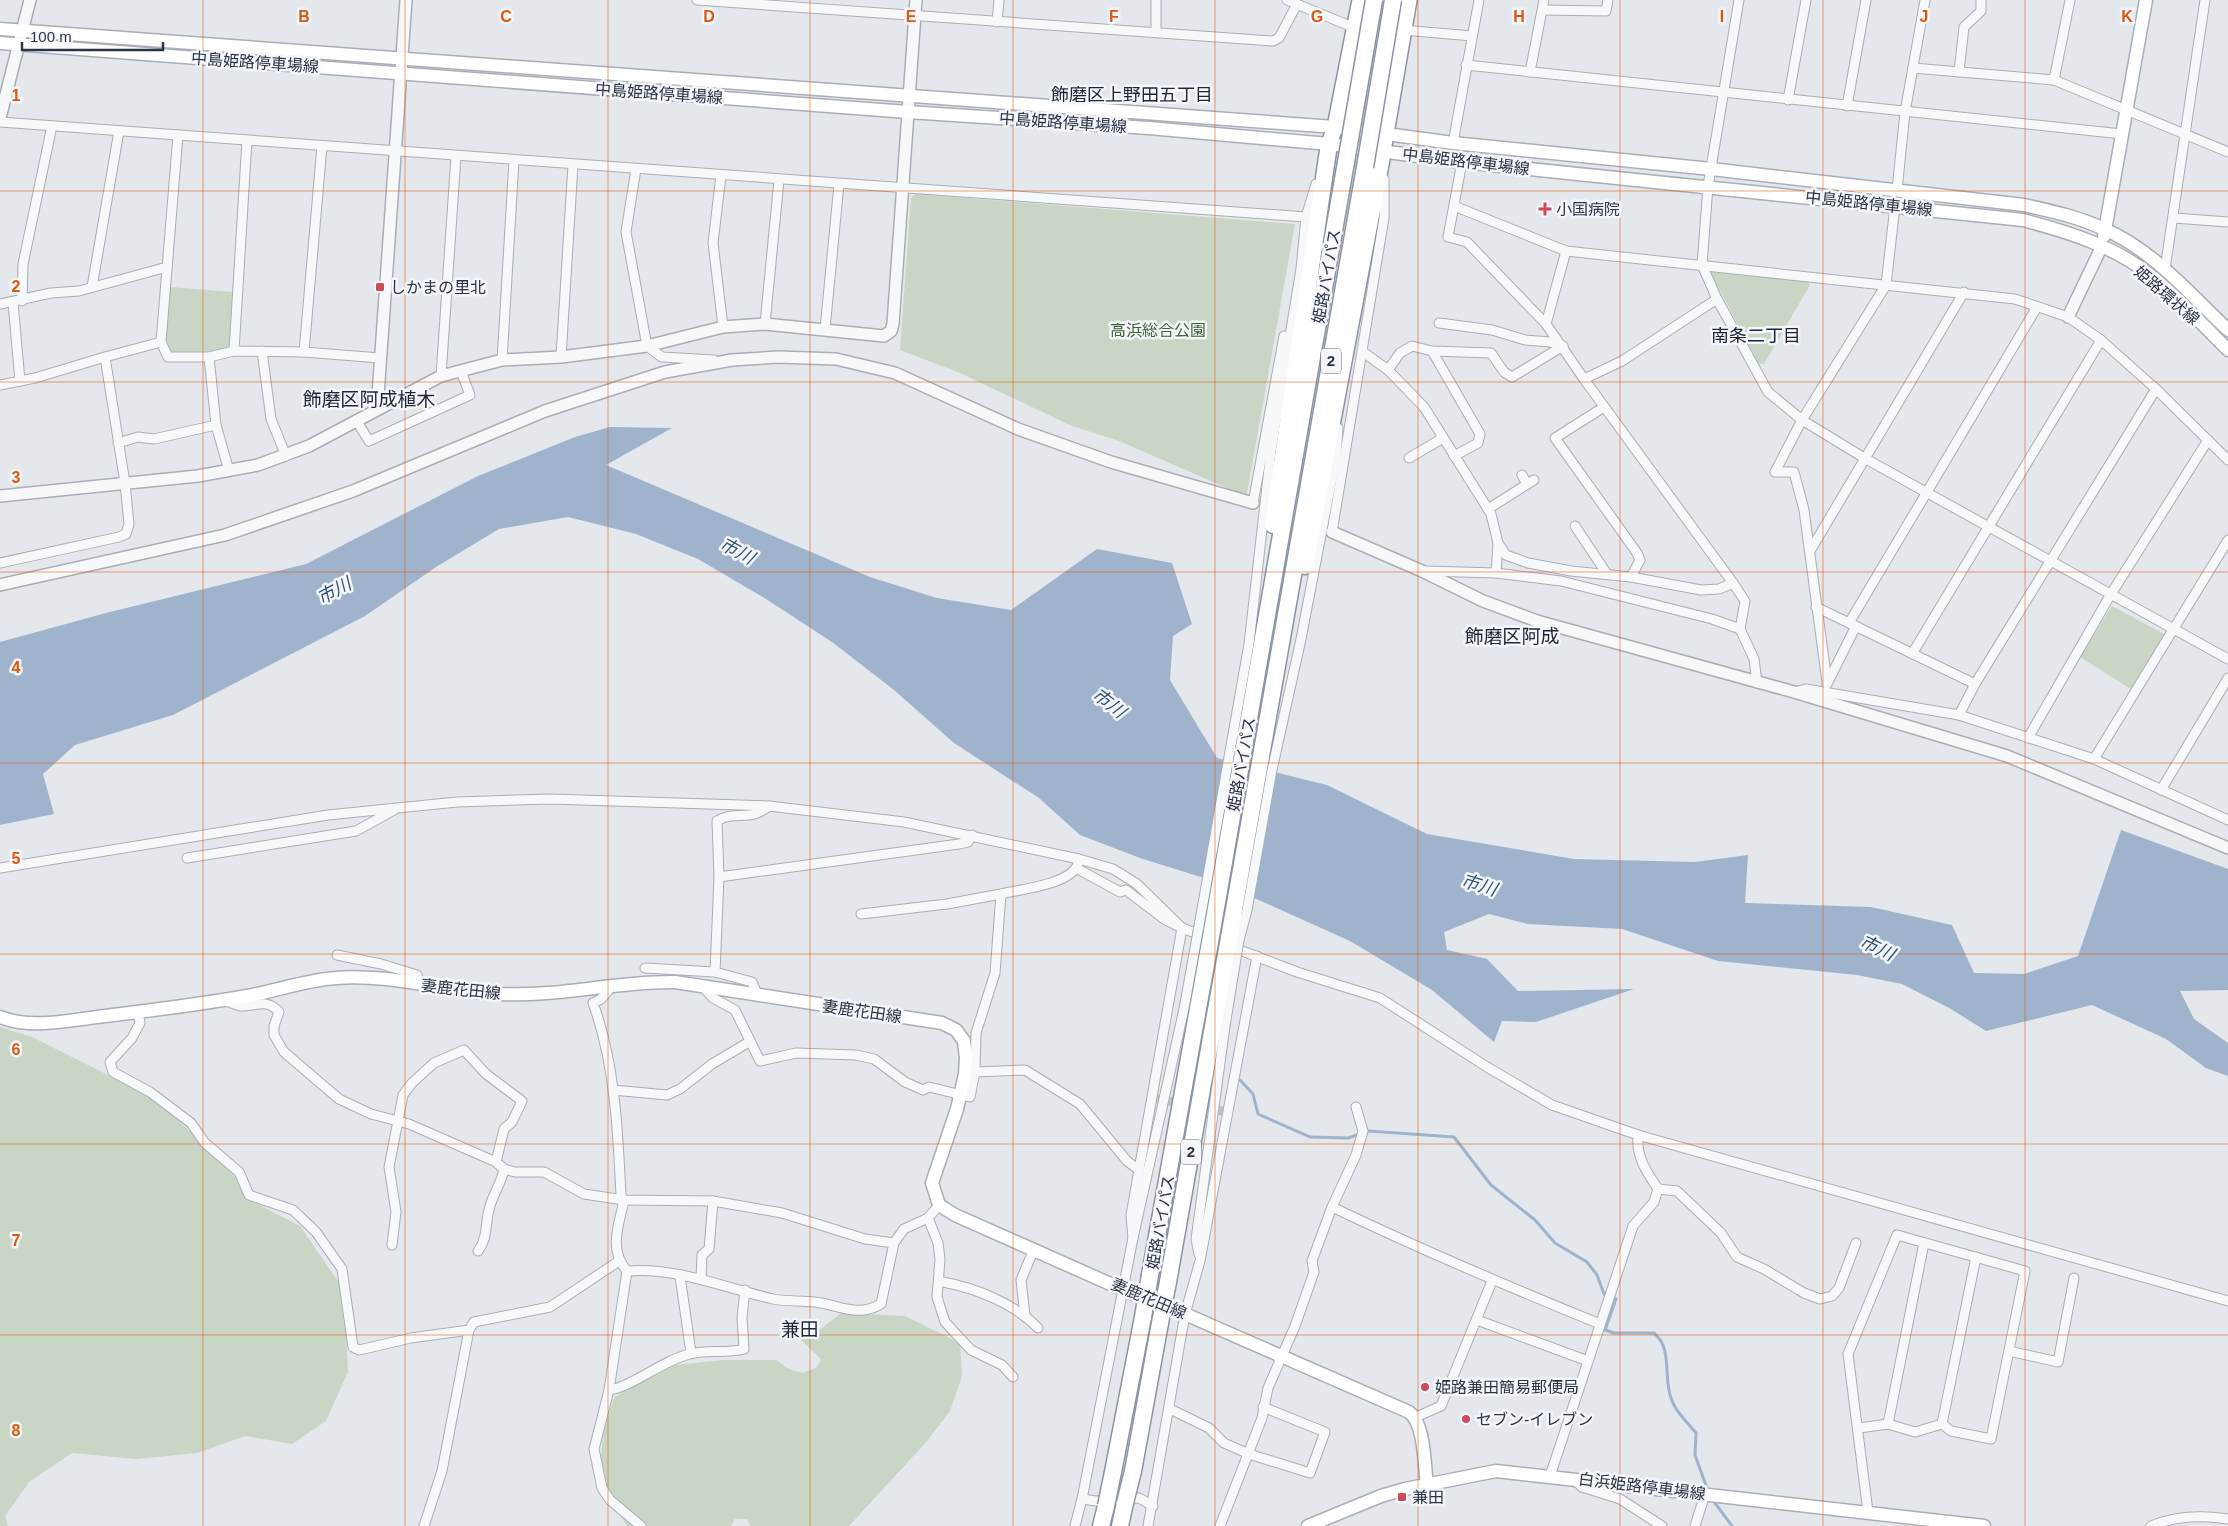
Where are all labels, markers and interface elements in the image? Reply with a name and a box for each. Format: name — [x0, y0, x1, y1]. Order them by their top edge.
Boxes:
text: B — [298, 8, 310, 25]
text: C — [500, 8, 512, 25]
text: D — [703, 8, 715, 25]
text: E — [906, 8, 917, 25]
text: F — [1109, 8, 1119, 25]
text: G — [1311, 8, 1323, 25]
text: H — [1513, 8, 1525, 25]
text: I — [1720, 8, 1724, 25]
text: J — [1920, 8, 1928, 25]
text: K — [2121, 8, 2133, 25]
scale bar — [22, 20, 164, 52]
text: 100 m — [30, 28, 72, 45]
street label: 中島姫路停車場線 — [191, 50, 319, 75]
street label: 中島姫路停車場線 — [595, 81, 723, 106]
district label: 飾磨区上野田五丁目 — [1051, 85, 1213, 105]
text: 1 — [12, 87, 21, 104]
street label: 中島姫路停車場線 — [999, 110, 1127, 135]
street label: 中島姫路停車場線 — [1401, 145, 1531, 178]
street label: 中島姫路停車場線 — [1804, 188, 1933, 219]
place label: 小国病院 — [1556, 201, 1620, 218]
marker: 小国病院 — [1538, 202, 1552, 216]
street label: 姫路バイパス — [1310, 227, 1343, 325]
street label: 姫路環状線 — [2131, 263, 2202, 328]
text: 2 — [12, 278, 21, 295]
place label: しかまの里北 — [390, 279, 486, 296]
marker: しかまの里北 — [374, 281, 386, 293]
park label: 高浜総合公園 — [1110, 322, 1206, 339]
district label: 南条二丁目 — [1711, 326, 1801, 346]
road number: 2 — [1321, 348, 1341, 374]
district label: 飾磨区阿成植木 — [302, 389, 436, 410]
text: 3 — [12, 469, 21, 486]
water label: 市川 — [716, 534, 759, 569]
water label: 市川 — [313, 573, 356, 608]
district label: 飾磨区阿成 — [1464, 626, 1560, 647]
text: 4 — [12, 659, 21, 676]
water label: 市川 — [1089, 684, 1131, 723]
street label: 姫路バイパス — [1225, 715, 1258, 813]
text: 5 — [12, 850, 21, 867]
water label: 市川 — [1459, 870, 1501, 900]
water label: 市川 — [1856, 931, 1899, 966]
street label: 妻鹿花田線 — [420, 977, 502, 1002]
street label: 妻鹿花田線 — [821, 998, 903, 1025]
text: 6 — [12, 1041, 21, 1058]
road number: 2 — [1181, 1140, 1201, 1164]
street label: 姫路バイパス — [1144, 1173, 1177, 1271]
text: 7 — [12, 1232, 21, 1249]
street label: 妻鹿花田線 — [1109, 1275, 1189, 1322]
district label: 兼田 — [781, 1319, 819, 1340]
place label: 姫路兼田簡易郵便局 — [1435, 1379, 1579, 1396]
marker: 姫路兼田簡易郵便局 — [1419, 1381, 1431, 1393]
place label: セブン-イレブン — [1476, 1411, 1593, 1428]
marker: セブン-イレブン — [1460, 1413, 1472, 1425]
text: 8 — [12, 1422, 21, 1439]
street label: 白浜姫路停車場線 — [1577, 1470, 1707, 1503]
place label: 兼田 — [1412, 1489, 1444, 1506]
marker: 兼田 — [1396, 1491, 1408, 1503]

